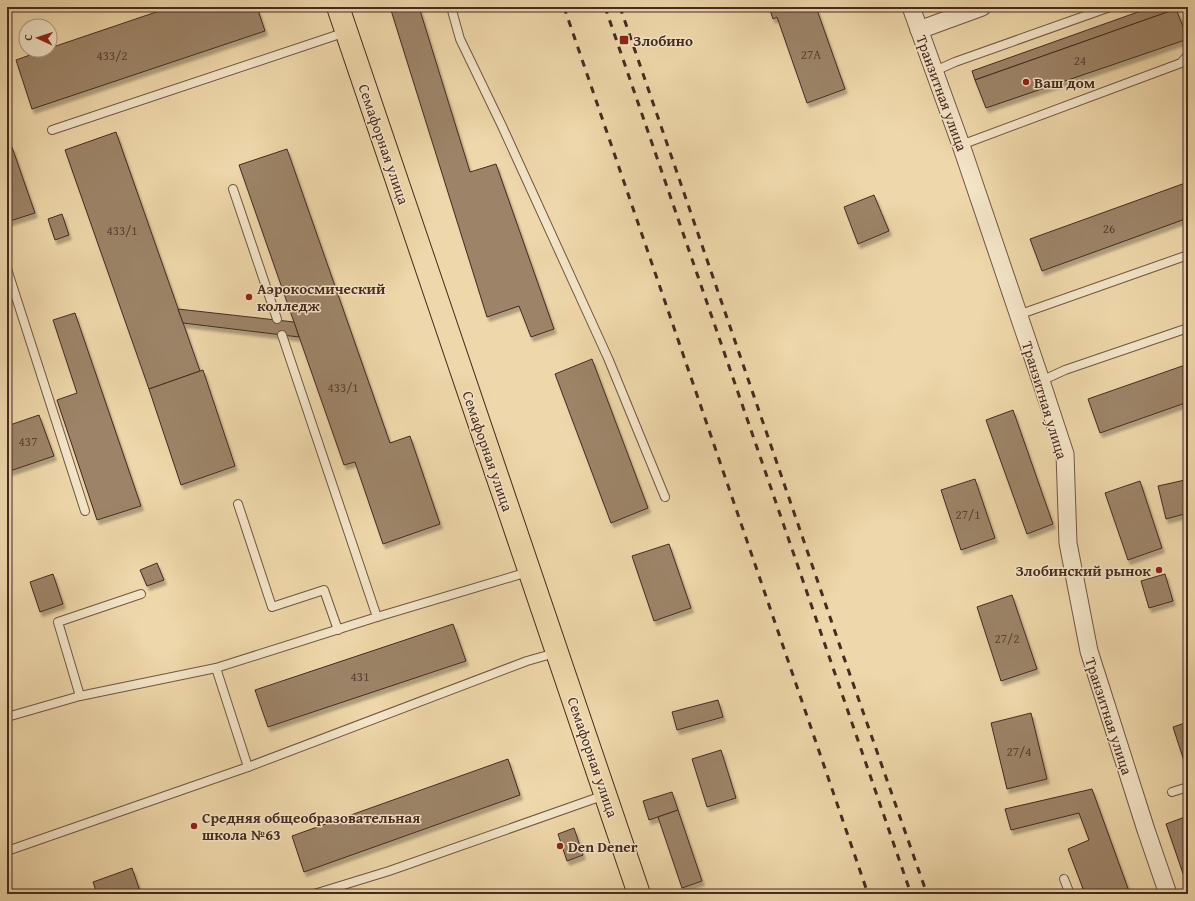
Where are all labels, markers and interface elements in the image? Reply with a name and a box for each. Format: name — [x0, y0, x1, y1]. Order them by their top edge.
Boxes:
north arrow — [18, 18, 58, 58]
place label: Злобино — [633, 30, 693, 51]
street label: Транзитная улица — [911, 32, 973, 155]
text: С — [20, 34, 36, 41]
marker: Злобино — [618, 34, 630, 46]
house number: 27А — [801, 45, 821, 64]
house number: 433/2 — [96, 46, 128, 65]
house number: 24 — [1074, 51, 1086, 70]
place label: Ваш дом — [1034, 72, 1095, 93]
marker: Ваш дом — [1021, 77, 1031, 87]
street label: Семафорная улица — [354, 81, 415, 208]
house number: 26 — [1103, 219, 1115, 238]
house number: 433/1 — [106, 221, 138, 240]
place label: Аэрокосмический колледж — [257, 278, 386, 316]
marker: Аэрокосмический колледж — [244, 292, 254, 302]
street label: Транзитная улица — [1017, 338, 1073, 462]
house number: 433/1 — [327, 378, 359, 397]
street label: Семафорная улица — [458, 388, 519, 515]
house number: 437 — [19, 432, 37, 451]
house number: 27/1 — [956, 505, 980, 524]
place label: Злобинский рынок — [1015, 560, 1151, 581]
marker: Злобинский рынок — [1154, 565, 1164, 575]
house number: 27/2 — [995, 629, 1019, 648]
street label: Транзитная улица — [1080, 655, 1138, 778]
house number: 431 — [351, 667, 369, 686]
street label: Семафорная улица — [563, 694, 624, 821]
house number: 27/4 — [1007, 742, 1031, 761]
place label: Средняя общеобразовательная школа №63 — [202, 807, 420, 845]
marker: Средняя общеобразовательная школа №63 — [189, 821, 199, 831]
place label: Den Dener — [568, 836, 638, 857]
marker: Den Dener — [555, 841, 565, 851]

